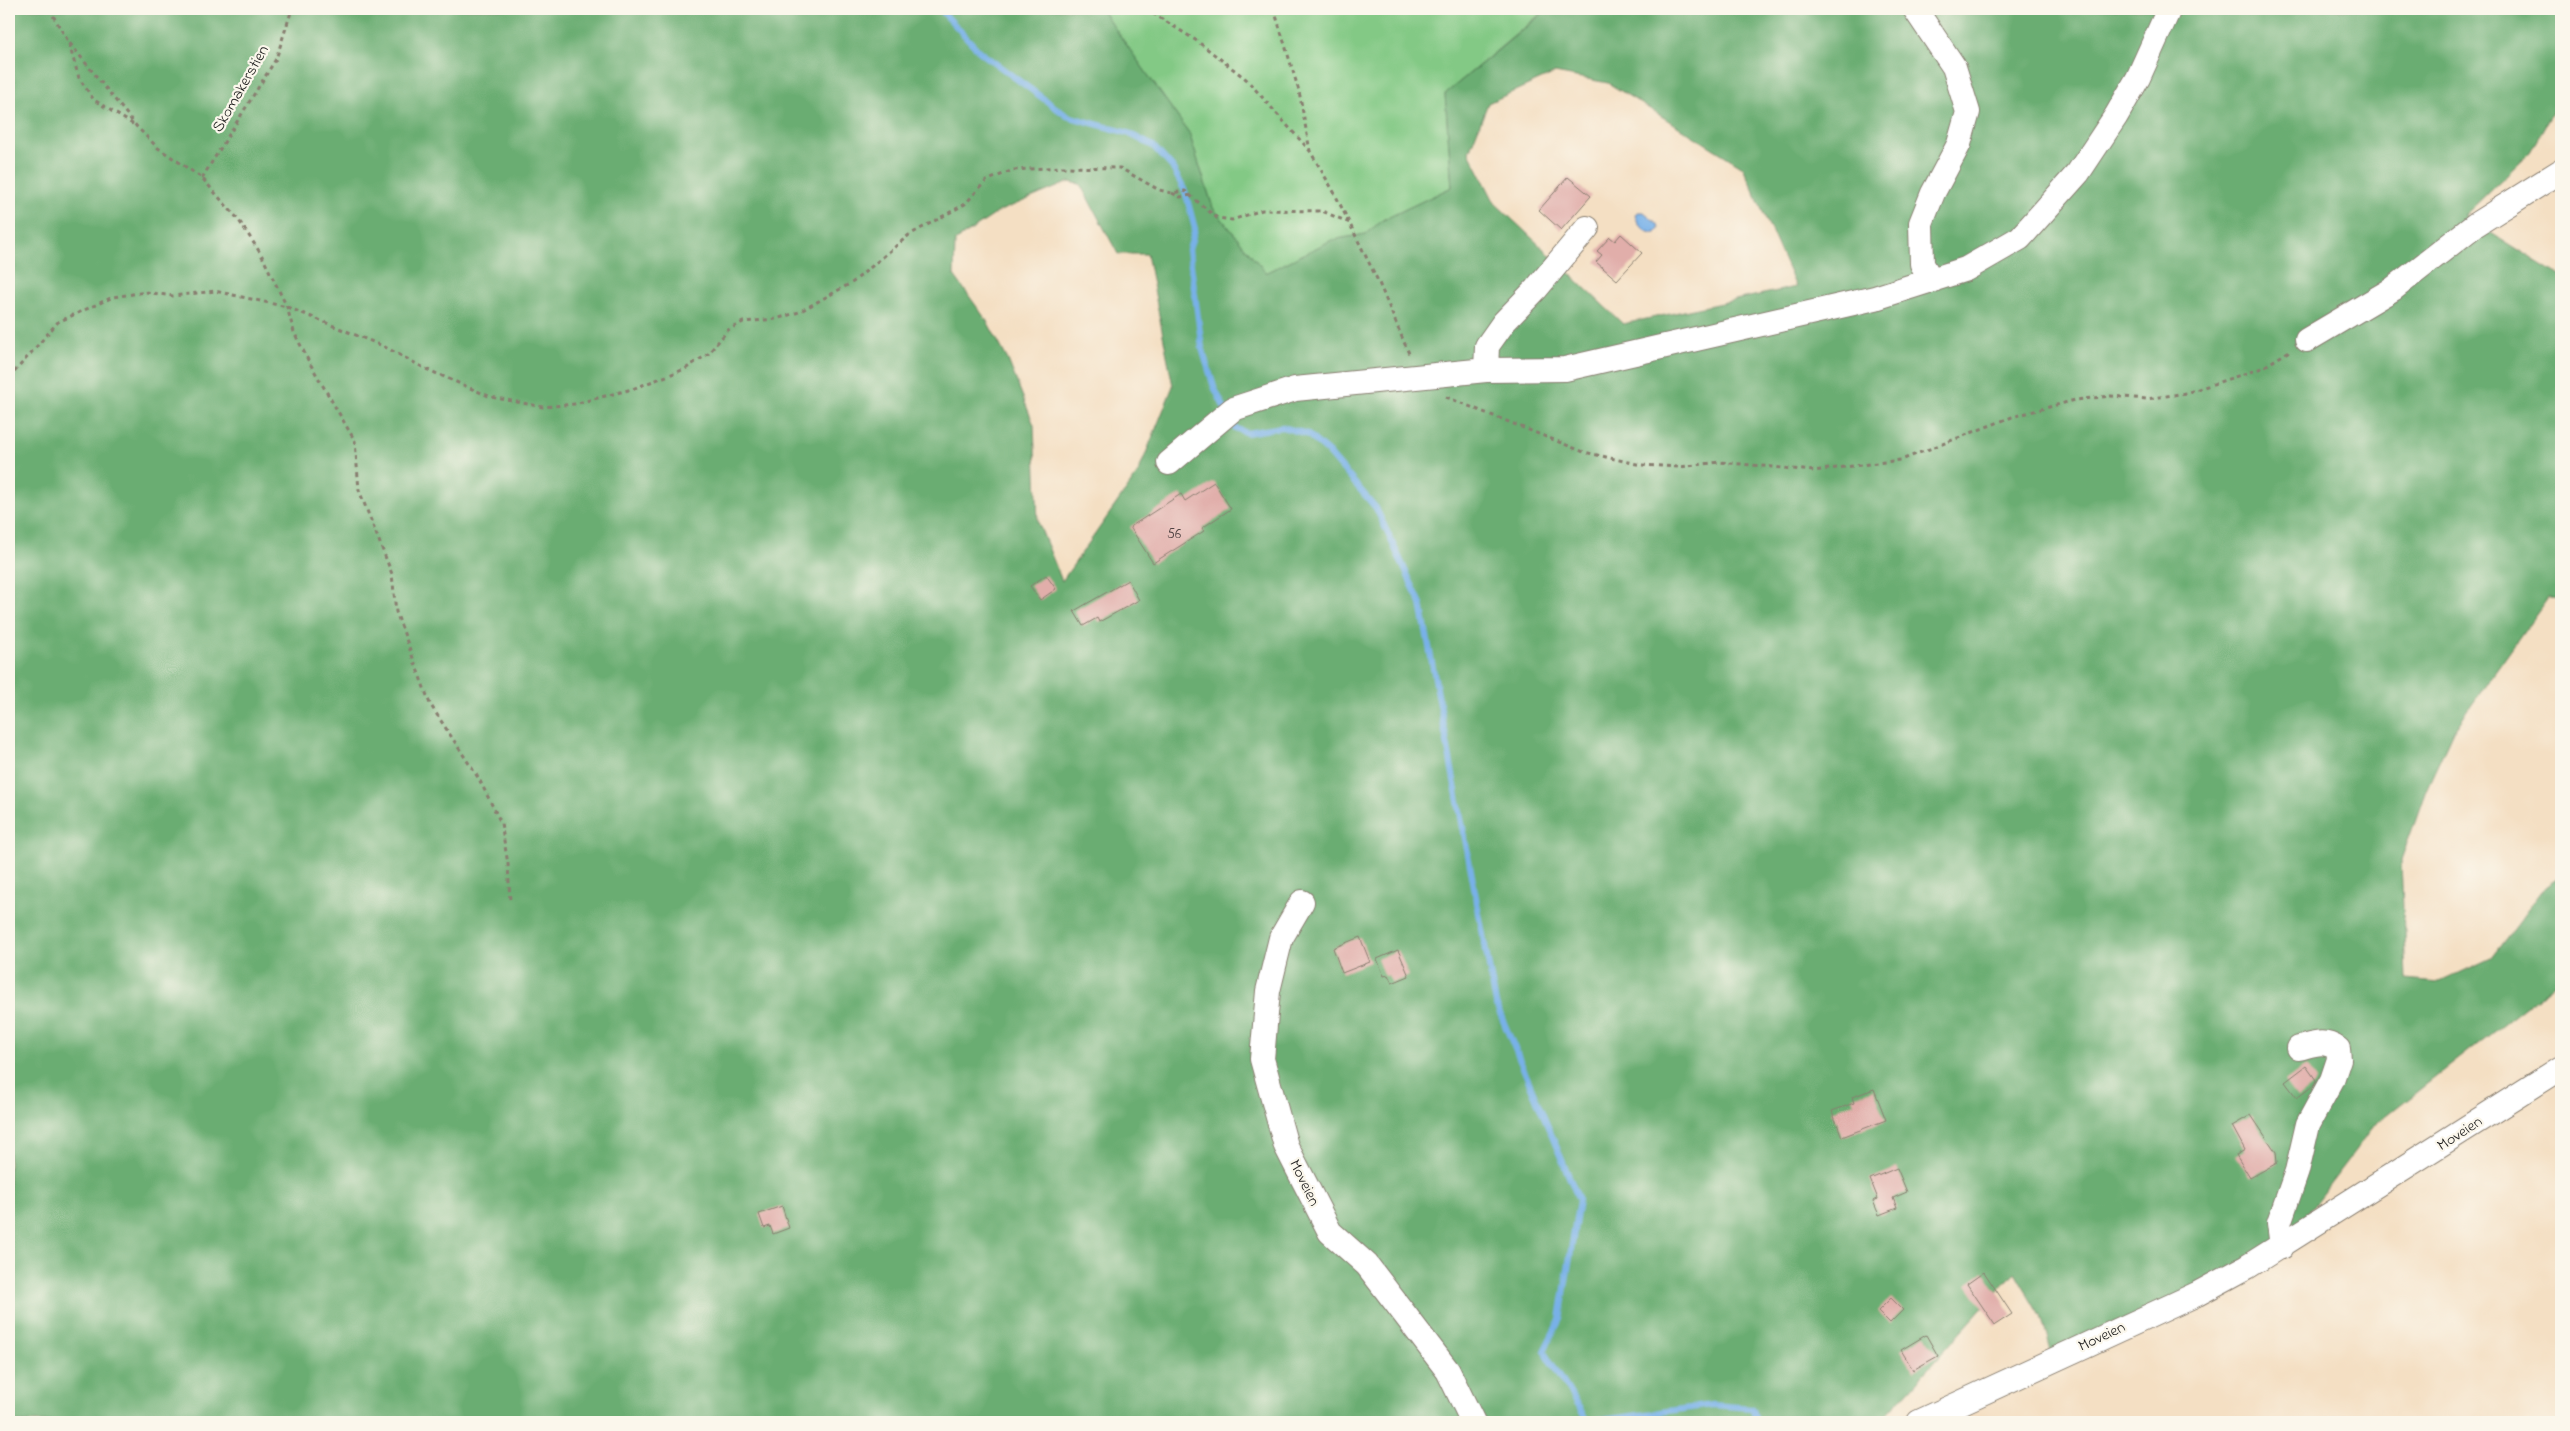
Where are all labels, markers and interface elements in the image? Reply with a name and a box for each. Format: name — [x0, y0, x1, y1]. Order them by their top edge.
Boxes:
street label: Skomakerstien — [206, 41, 276, 137]
house number: 56 — [1167, 524, 1181, 545]
street label: Moveien — [2433, 1110, 2488, 1158]
street label: Moveien — [1282, 1155, 1326, 1211]
street label: Moveien — [2074, 1316, 2130, 1358]

